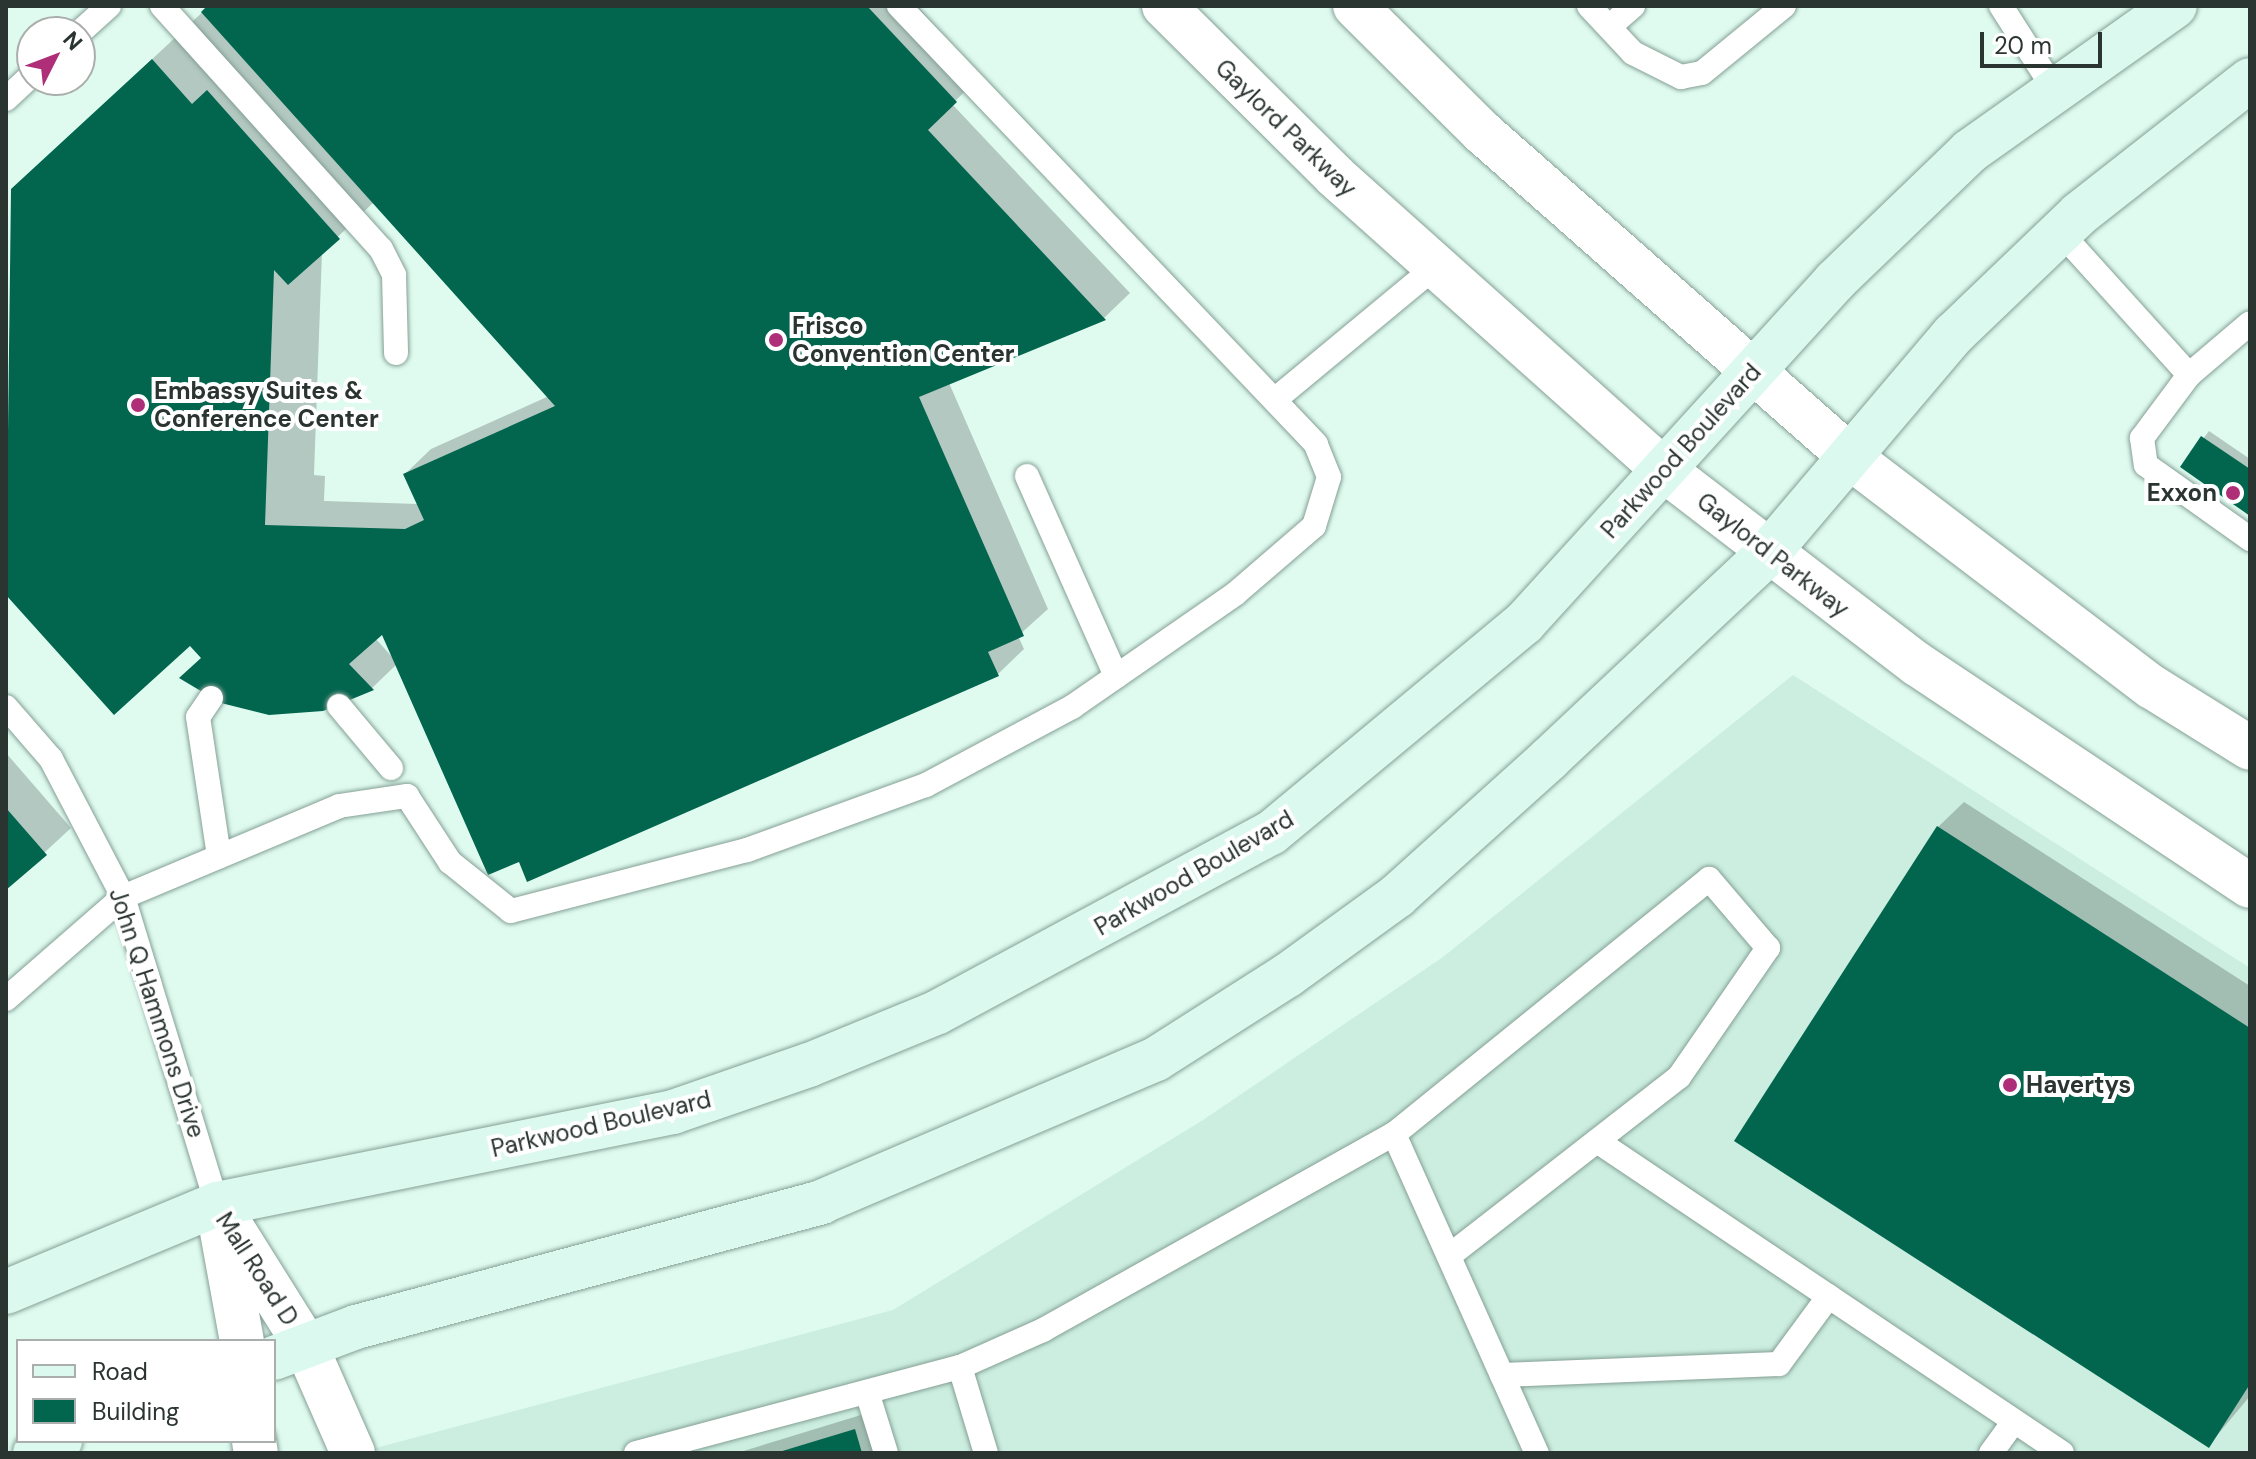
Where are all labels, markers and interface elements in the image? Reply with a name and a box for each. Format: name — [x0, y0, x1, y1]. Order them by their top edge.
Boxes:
north arrow — [16, 16, 96, 96]
scale bar — [1984, 16, 2106, 66]
text: N — [57, 25, 89, 57]
text: 20 m — [1994, 30, 2052, 61]
street label: Gaylord Parkway — [1209, 53, 1363, 203]
place label: Frisco Convention Center — [792, 312, 1015, 368]
marker: Frisco Convention Center — [767, 331, 785, 349]
street label: Parkwood Boulevard — [1595, 358, 1767, 544]
place label: Embassy Suites & Conference Center — [154, 377, 379, 433]
marker: Embassy Suites & Conference Center — [129, 396, 147, 414]
place label: Exxon — [2147, 479, 2217, 507]
marker: Exxon — [2224, 484, 2242, 502]
street label: Gaylord Parkway — [1691, 487, 1855, 623]
street label: Parkwood Boulevard — [1090, 804, 1298, 942]
street label: John Q Hammons Drive — [103, 885, 211, 1141]
place label: Havertys — [2026, 1071, 2131, 1099]
marker: Havertys — [2001, 1076, 2019, 1094]
street label: Parkwood Boulevard — [488, 1085, 714, 1163]
street label: Mall Road D — [210, 1207, 304, 1331]
legend — [16, 1339, 276, 1443]
text: Road — [92, 1356, 148, 1387]
text: Building — [92, 1396, 179, 1427]

